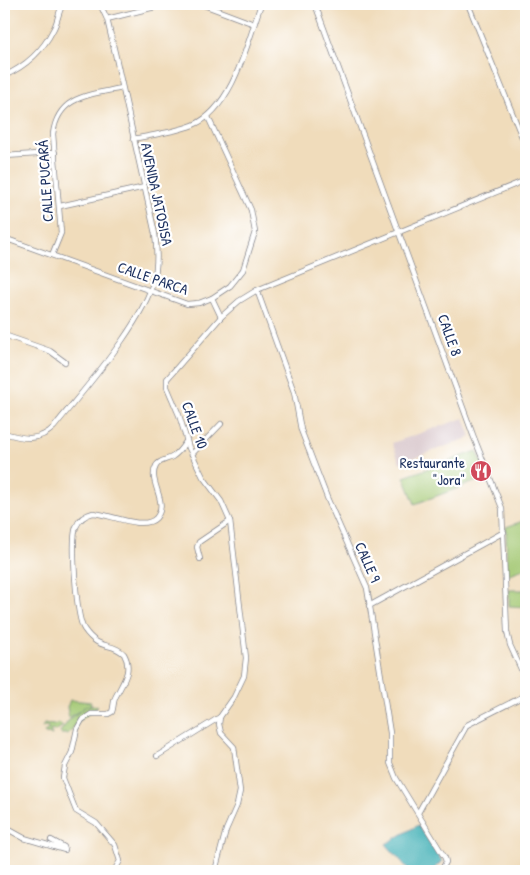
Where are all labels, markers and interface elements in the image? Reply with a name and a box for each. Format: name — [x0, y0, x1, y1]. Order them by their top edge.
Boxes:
street label: CALLE PUCARÁ — [32, 139, 58, 223]
street label: AVENIDA JATOSISA — [136, 141, 178, 248]
street label: CALLE PARCA — [115, 256, 192, 300]
street label: CALLE 8 — [433, 311, 467, 359]
street label: CALLE 10 — [177, 398, 213, 452]
place label: Restaurante "Jora" — [400, 452, 465, 490]
restaurant icon: Restaurante "Jora" — [469, 459, 493, 483]
street label: CALLE 9 — [350, 538, 386, 586]

